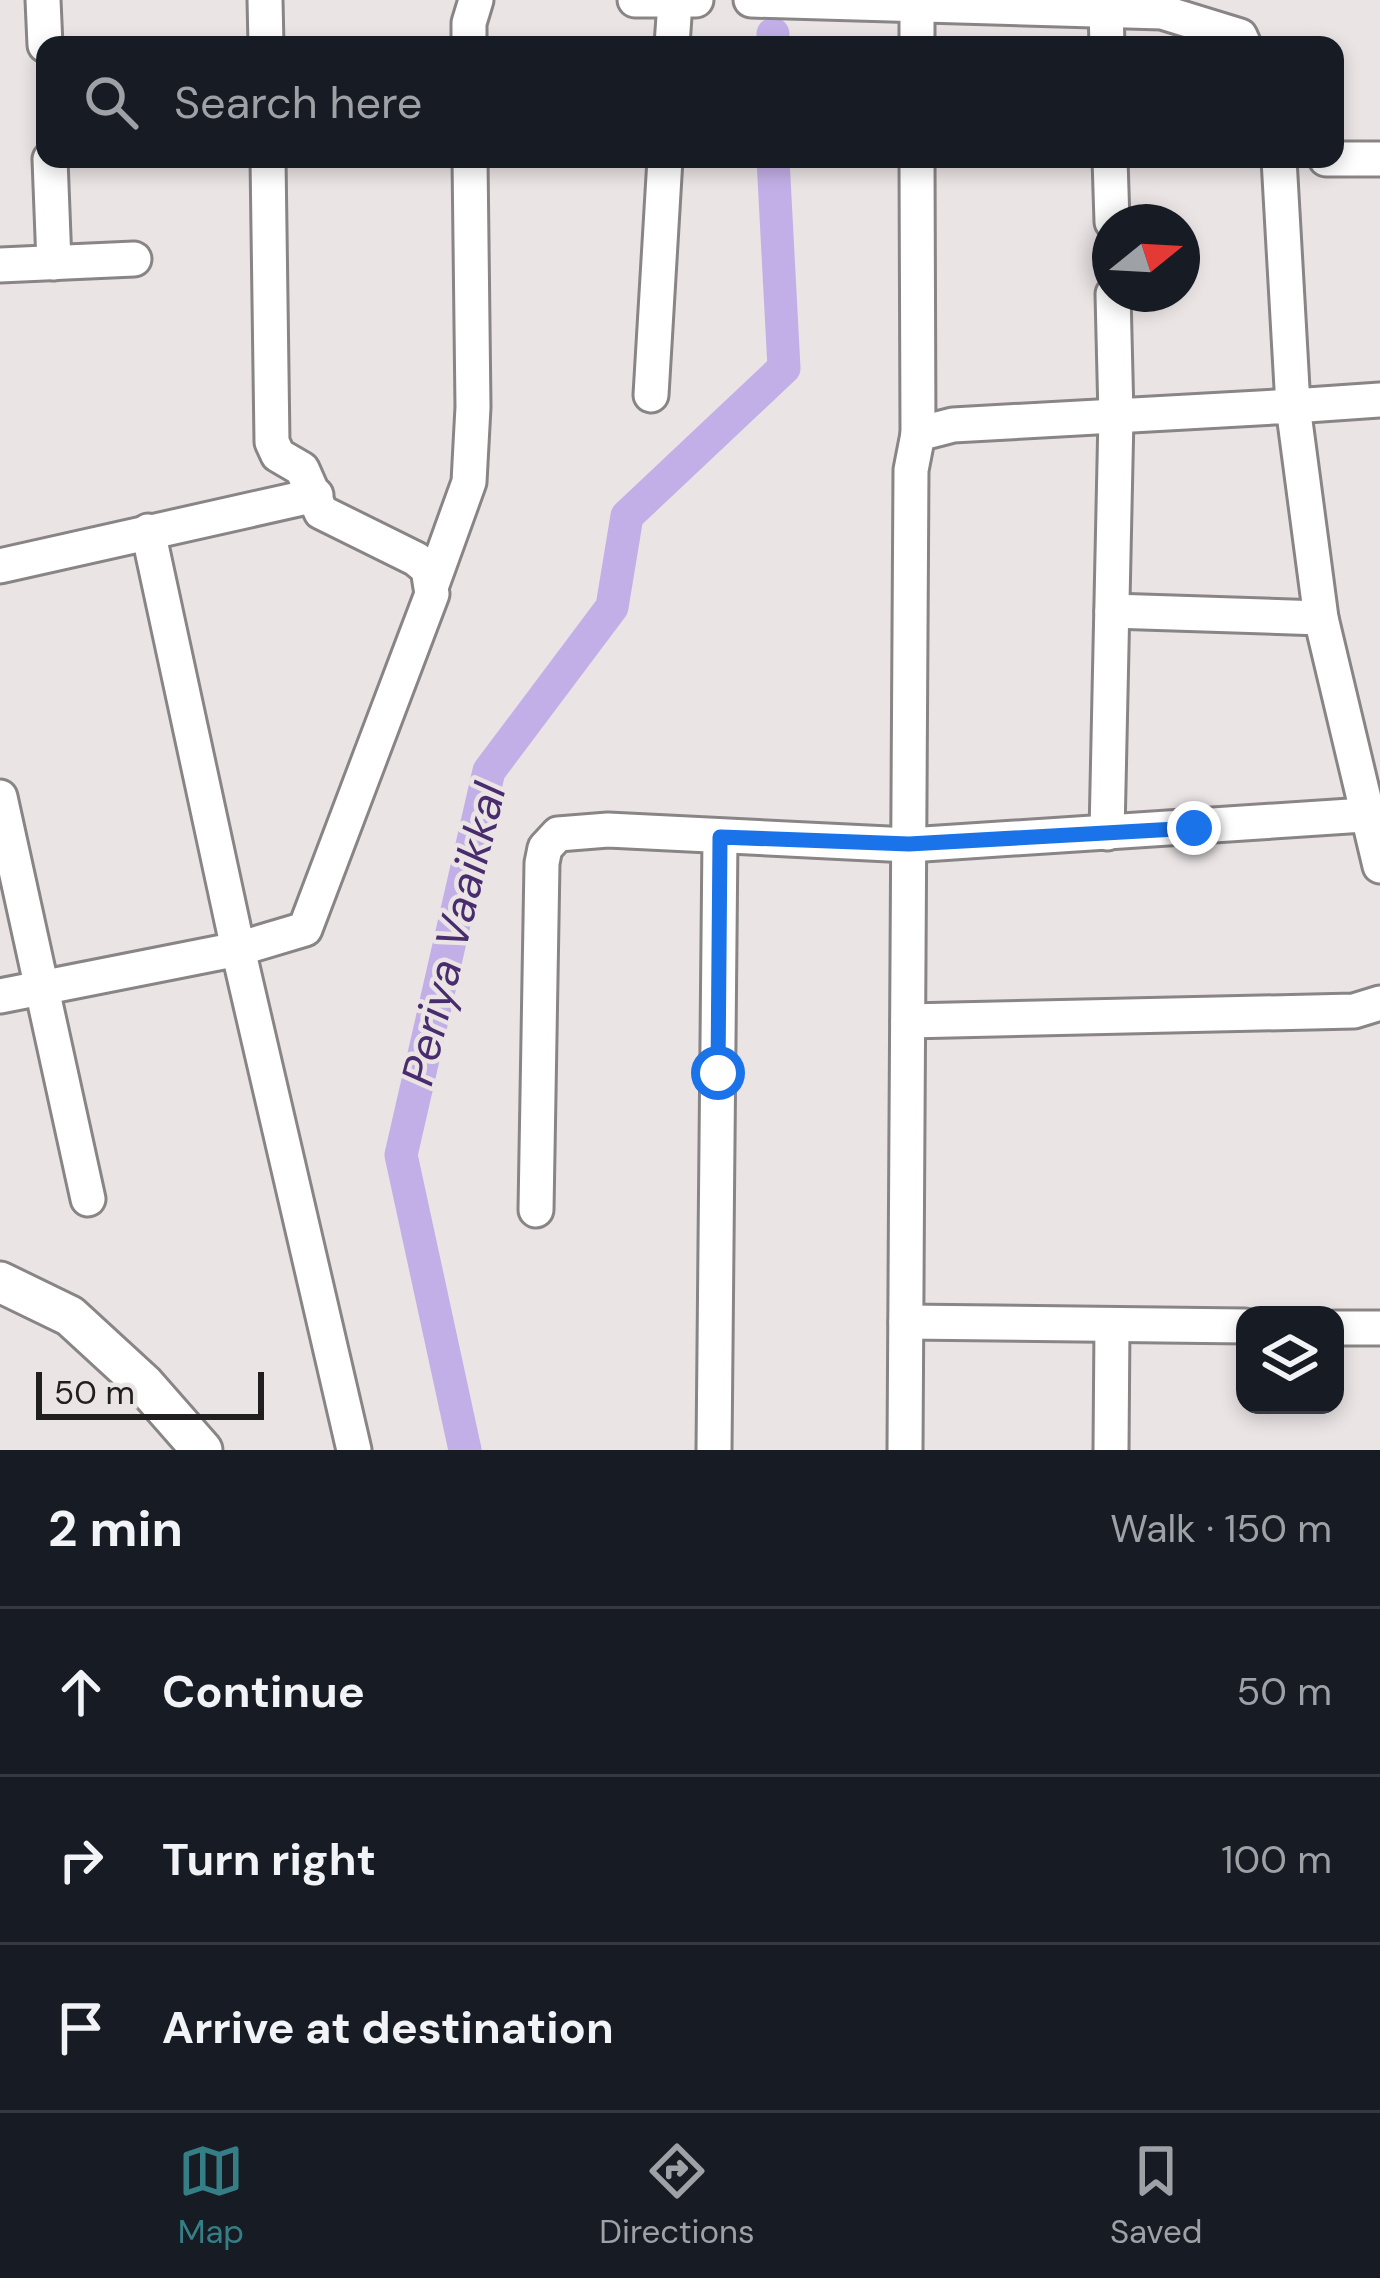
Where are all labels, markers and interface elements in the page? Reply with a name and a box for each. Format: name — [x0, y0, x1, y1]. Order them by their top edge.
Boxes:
search box — [36, 36, 1344, 168]
icon: search — [78, 69, 144, 135]
text: Search here — [174, 73, 422, 132]
north arrow — [1092, 204, 1200, 312]
water label: Periya Vaaikkal — [387, 776, 520, 1091]
route end — [1167, 801, 1221, 855]
route start — [691, 1046, 745, 1100]
map controls — [1236, 1306, 1344, 1414]
button: layers — [1236, 1306, 1344, 1414]
scale bar — [36, 1366, 264, 1419]
text: 50 m — [54, 1371, 135, 1414]
text: 2 min — [48, 1495, 183, 1562]
text: Walk · 150 m — [1110, 1503, 1332, 1554]
icon: ahead — [48, 1659, 114, 1725]
text: Continue — [162, 1662, 365, 1721]
text: 50 m — [1236, 1666, 1332, 1717]
icon: right — [48, 1827, 114, 1893]
text: Turn right — [162, 1830, 376, 1889]
text: 100 m — [1221, 1834, 1332, 1885]
icon: arrive — [48, 1995, 114, 2061]
text: Arrive at destination — [162, 1998, 614, 2057]
tab: Map — [178, 2138, 244, 2253]
tab: Directions — [599, 2138, 755, 2253]
tab: Saved — [1110, 2138, 1202, 2253]

